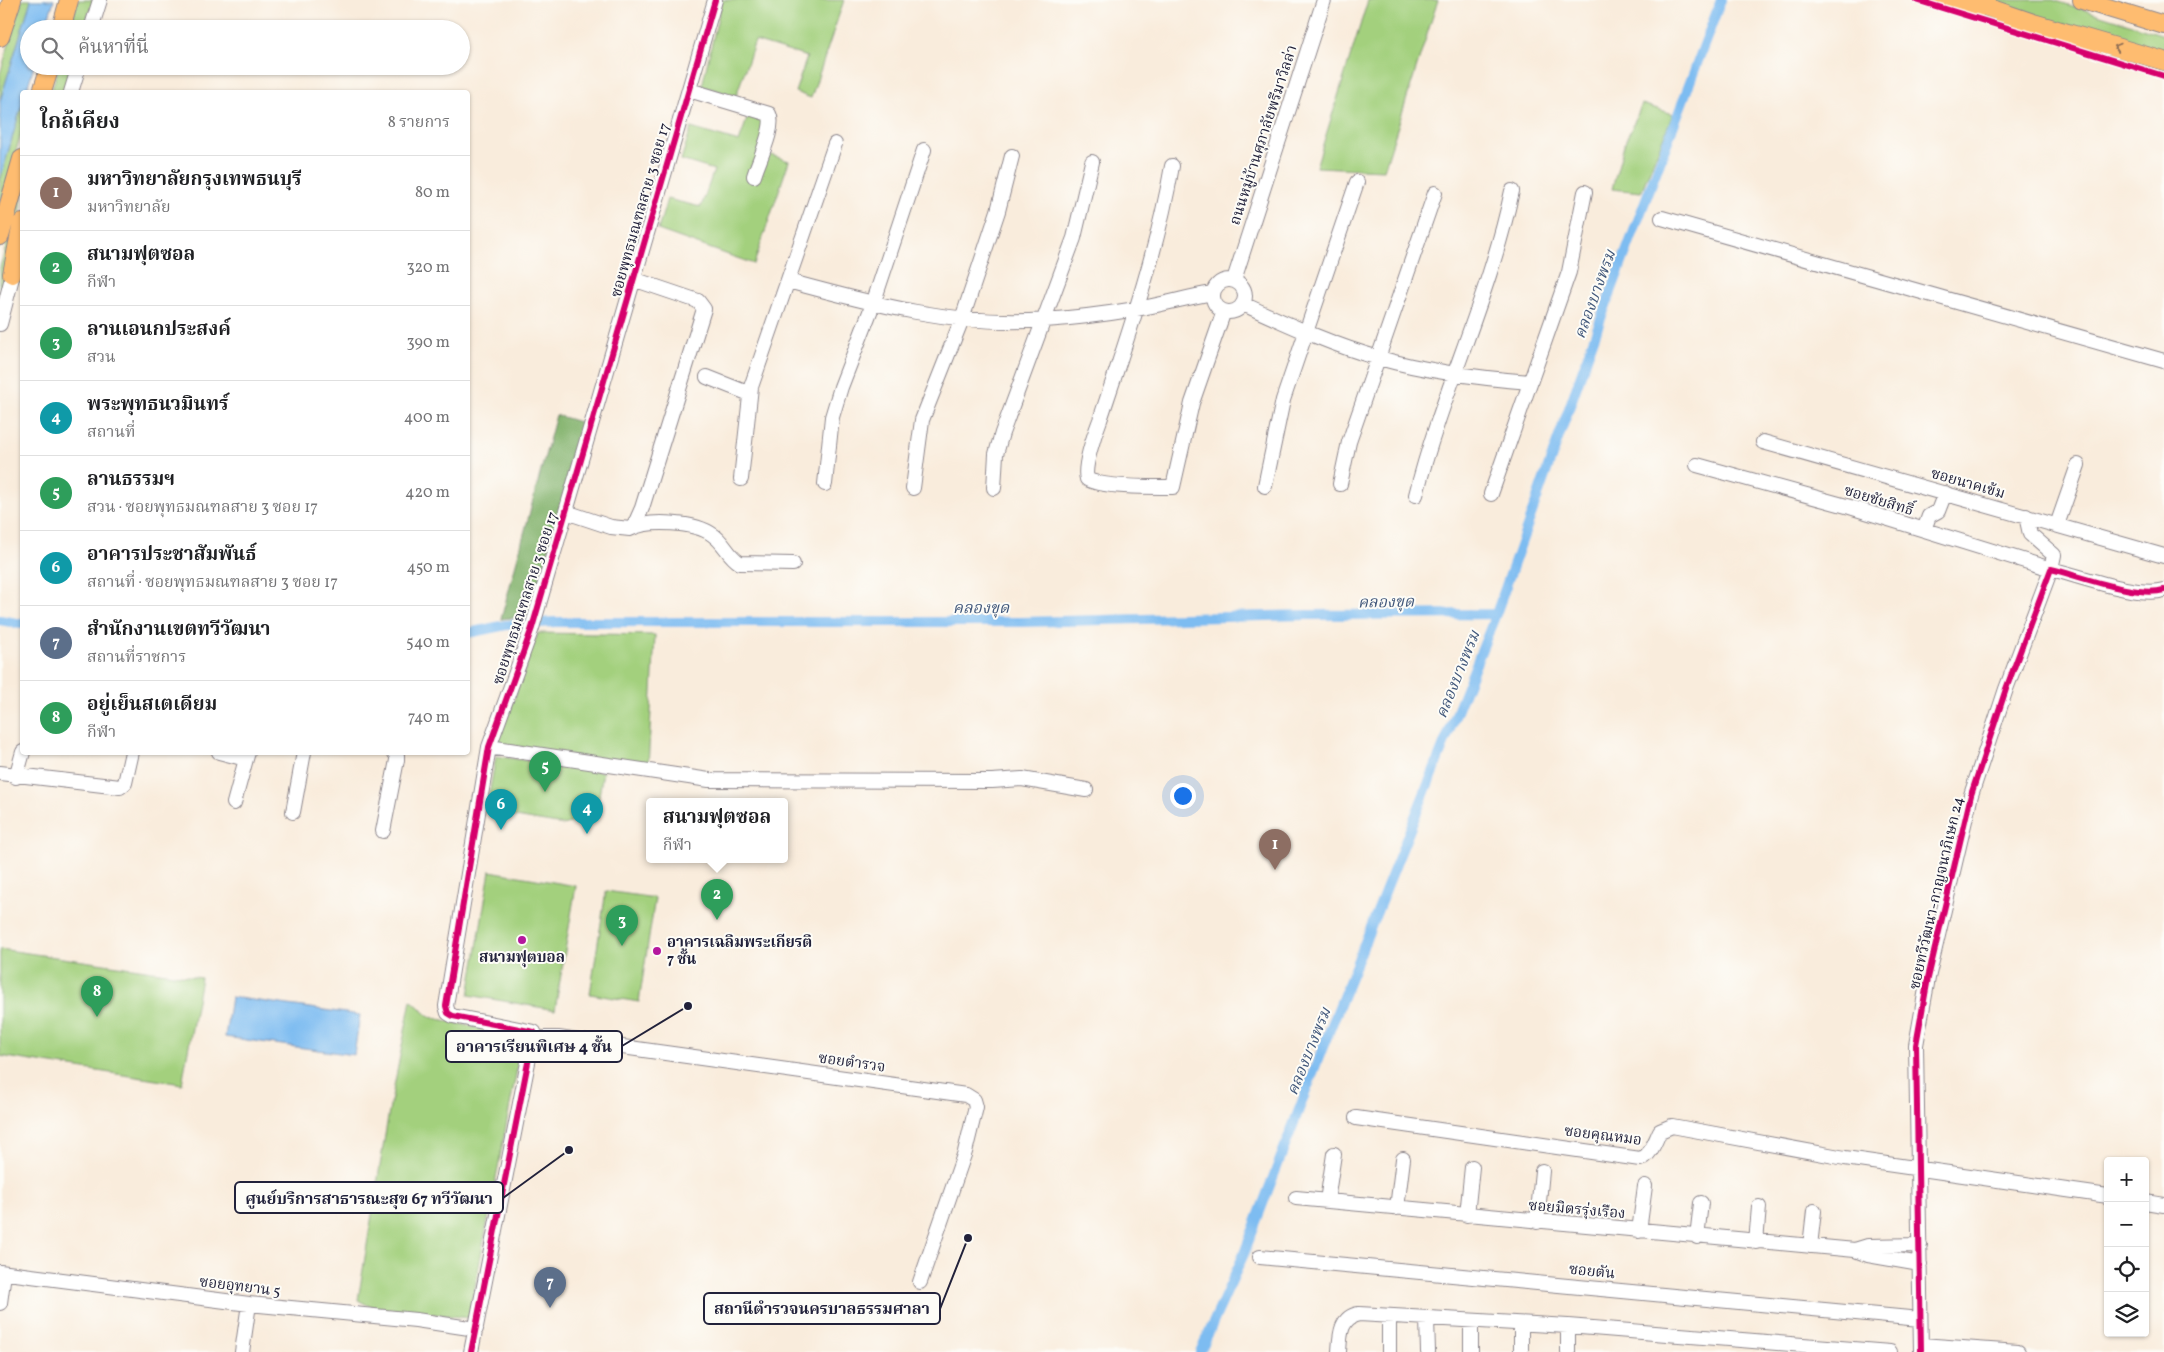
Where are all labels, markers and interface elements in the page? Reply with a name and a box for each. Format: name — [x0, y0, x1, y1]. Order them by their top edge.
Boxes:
search box — [20, 20, 470, 75]
icon: search — [38, 34, 66, 62]
text: ค้นหาที่นี่ — [78, 35, 149, 61]
street label: ถนนหมู่บ้านศุภาลัยพรีมาวิลล่า — [1225, 43, 1303, 228]
one-way arrow — [2114, 43, 2122, 53]
text: ใกล้เคียง — [40, 108, 120, 137]
text: 8 รายการ — [388, 112, 450, 134]
street label: ซอยพุทธมณฑลสาย 3 ซอย 17 — [606, 121, 676, 300]
text: มหาวิทยาลัยกรุงเทพธนบุรี — [87, 167, 302, 193]
text: 1 — [53, 182, 59, 204]
text: 80 m — [415, 182, 450, 204]
text: มหาวิทยาลัย — [87, 197, 171, 219]
text: สนามฟุตซอล — [87, 242, 195, 268]
water label: คลองบางพรม — [1570, 246, 1623, 342]
text: 2 — [52, 257, 60, 279]
text: 320 m — [406, 257, 450, 279]
text: กีฬา — [87, 272, 116, 294]
text: ลานเอนกประสงค์ — [87, 317, 231, 343]
text: 3 — [52, 332, 60, 354]
text: 390 m — [407, 332, 450, 354]
text: สวน — [87, 347, 116, 369]
text: พระพุทธนวมินทร์ — [87, 392, 229, 418]
text: 4 — [51, 407, 61, 429]
text: 400 m — [404, 407, 450, 429]
text: สถานที่ — [87, 422, 135, 444]
street label: ซอยนาคเข้ม — [1928, 464, 2007, 505]
text: ลานธรรมฯ — [87, 467, 175, 493]
street label: ซอยชัยสิทธิ์ — [1841, 479, 1918, 522]
text: 5 — [52, 482, 60, 504]
text: 420 m — [405, 482, 450, 504]
text: สวน · ซอยพุทธมณฑลสาย 3 ซอย 17 — [87, 497, 318, 519]
street label: ซอยพุทธมณฑลสาย 3 ซอย 17 — [488, 509, 564, 688]
text: อาคารประชาสัมพันธ์ — [87, 542, 256, 568]
text: 6 — [52, 557, 60, 579]
text: 450 m — [407, 557, 450, 579]
text: สถานที่ · ซอยพุทธมณฑลสาย 3 ซอย 17 — [87, 572, 338, 594]
water label: คลองขุด — [1358, 591, 1415, 614]
water label: คลองขุด — [953, 598, 1010, 620]
text: สำนักงานเขตทวีวัฒนา — [87, 617, 270, 643]
water label: คลองบางพรม — [1431, 626, 1487, 722]
text: 7 — [52, 632, 60, 654]
text: 540 m — [406, 632, 450, 654]
text: สถานที่ราชการ — [87, 647, 186, 669]
text: อยู่เย็นสเตเดียม — [87, 692, 217, 718]
text: 8 — [52, 707, 60, 729]
text: 740 m — [408, 707, 450, 729]
text: กีฬา — [87, 722, 116, 744]
pin: 5 — [529, 751, 561, 792]
your location — [1170, 783, 1196, 809]
pin: 6 — [485, 789, 517, 830]
pin: 4 — [571, 793, 603, 834]
street label: ซอยทวีวัฒนา-กาญจนาภิเษก 24 — [1905, 795, 1970, 992]
popup — [646, 798, 788, 863]
text: สนามฟุตซอล — [663, 805, 771, 831]
pin: 1 — [1259, 829, 1291, 870]
text: กีฬา — [663, 835, 692, 857]
pin: 2 — [701, 879, 733, 920]
pin: 3 — [606, 905, 638, 946]
place label: อาคารเฉลิมพระเกียรติ 7 ชั้น — [667, 933, 812, 971]
marker: สนามฟุตบอล — [516, 934, 528, 946]
marker: อาคารเฉลิมพระเกียรติ 7 ชั้น — [651, 945, 663, 957]
place label: สนามฟุตบอล — [479, 948, 565, 969]
pin: 8 — [81, 976, 113, 1017]
water label: คลองบางพรม — [1282, 1003, 1338, 1099]
callout: อาคารเรียนพิเศษ 4 ชั้น — [446, 1031, 622, 1062]
text: อาคารเรียนพิเศษ 4 ชั้น — [456, 1035, 612, 1059]
street label: ซอยตำรวจ — [817, 1048, 887, 1079]
street label: ซอยคุณหมอ — [1563, 1121, 1643, 1152]
map controls — [2104, 1157, 2149, 1337]
button: + — [2104, 1157, 2149, 1202]
callout: ศูนย์บริการสาธารณะสุข 67 ทวีวัฒนา — [235, 1182, 503, 1213]
text: ศูนย์บริการสาธารณะสุข 67 ทวีวัฒนา — [245, 1189, 493, 1211]
street label: ซอยมิตรรุ่งเรือง — [1527, 1196, 1626, 1225]
button: − — [2104, 1202, 2149, 1247]
button: locate — [2104, 1247, 2149, 1292]
street label: ซอยตัน — [1568, 1260, 1616, 1285]
pin: 7 — [534, 1267, 566, 1308]
street label: ซอยอุทยาน 5 — [198, 1272, 282, 1303]
button: layers — [2104, 1292, 2149, 1337]
callout: สถานีตำรวจนครบาลธรรมศาลา — [704, 1293, 940, 1324]
text: สถานีตำรวจนครบาลธรรมศาลา — [714, 1299, 930, 1321]

